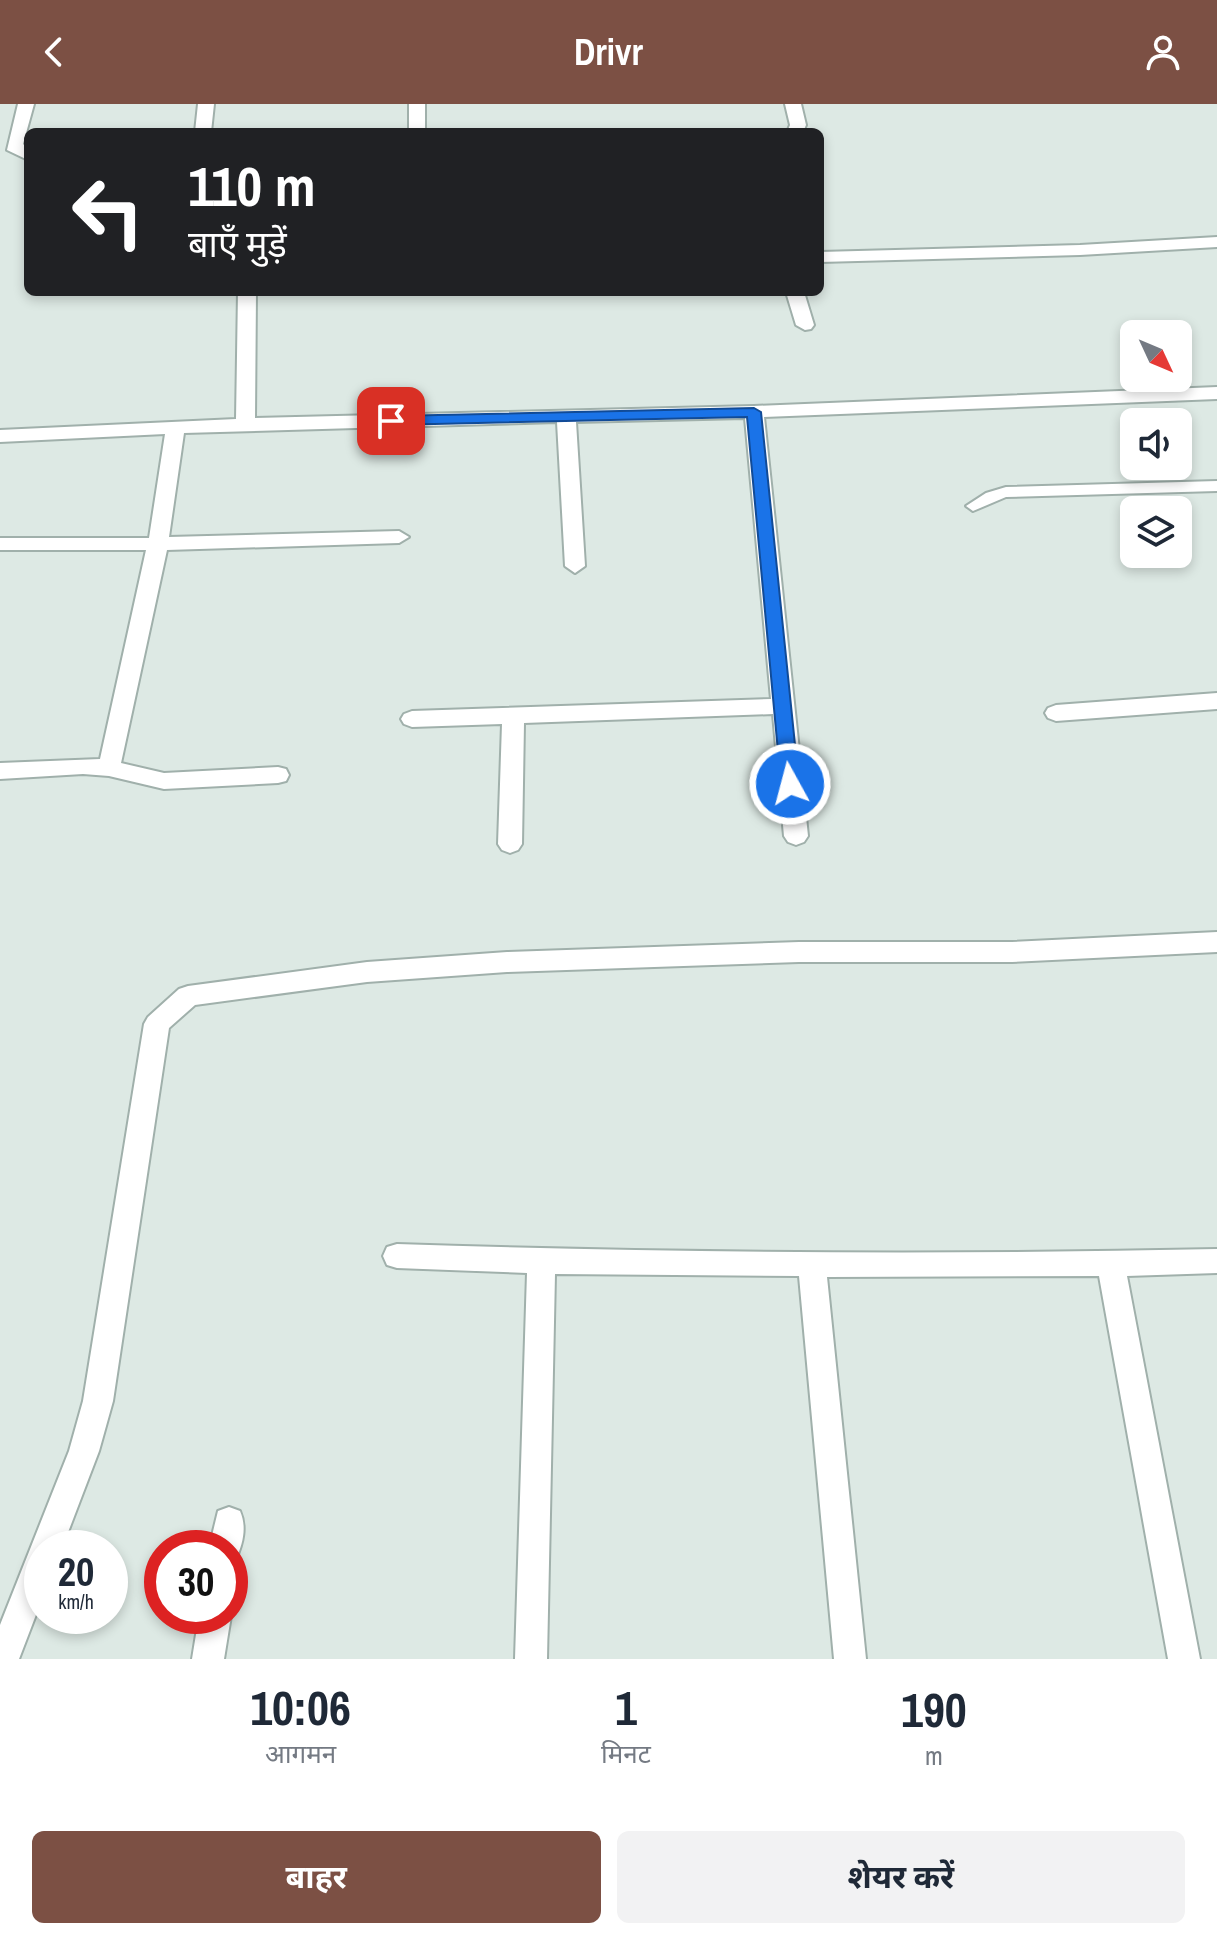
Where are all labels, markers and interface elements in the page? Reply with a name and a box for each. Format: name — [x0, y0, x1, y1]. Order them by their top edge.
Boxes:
text: Drivr — [574, 28, 643, 76]
icon: back — [32, 30, 76, 74]
icon: person — [1141, 30, 1185, 74]
text: 110 m — [188, 148, 316, 223]
icon: left — [56, 160, 160, 264]
text: बाएँ मुड़ें — [188, 220, 287, 268]
north arrow — [1120, 320, 1192, 392]
map controls — [1120, 320, 1192, 568]
pin — [357, 387, 425, 455]
icon: arrive — [369, 399, 413, 443]
button: sound — [1120, 408, 1192, 480]
button: layers — [1120, 496, 1192, 568]
position arrow — [748, 742, 832, 826]
speed limit sign: 30 — [144, 1530, 248, 1634]
text: 20 — [58, 1545, 94, 1598]
text: km/h — [58, 1588, 94, 1615]
text: 10:06 — [250, 1675, 351, 1740]
text: 1 — [615, 1675, 637, 1740]
text: 190 — [901, 1677, 967, 1742]
text: आगमन — [265, 1736, 336, 1771]
text: मिनट — [601, 1736, 651, 1771]
text: m — [925, 1738, 943, 1773]
button: बाहर — [32, 1831, 601, 1923]
button: शेयर करें — [617, 1831, 1185, 1923]

